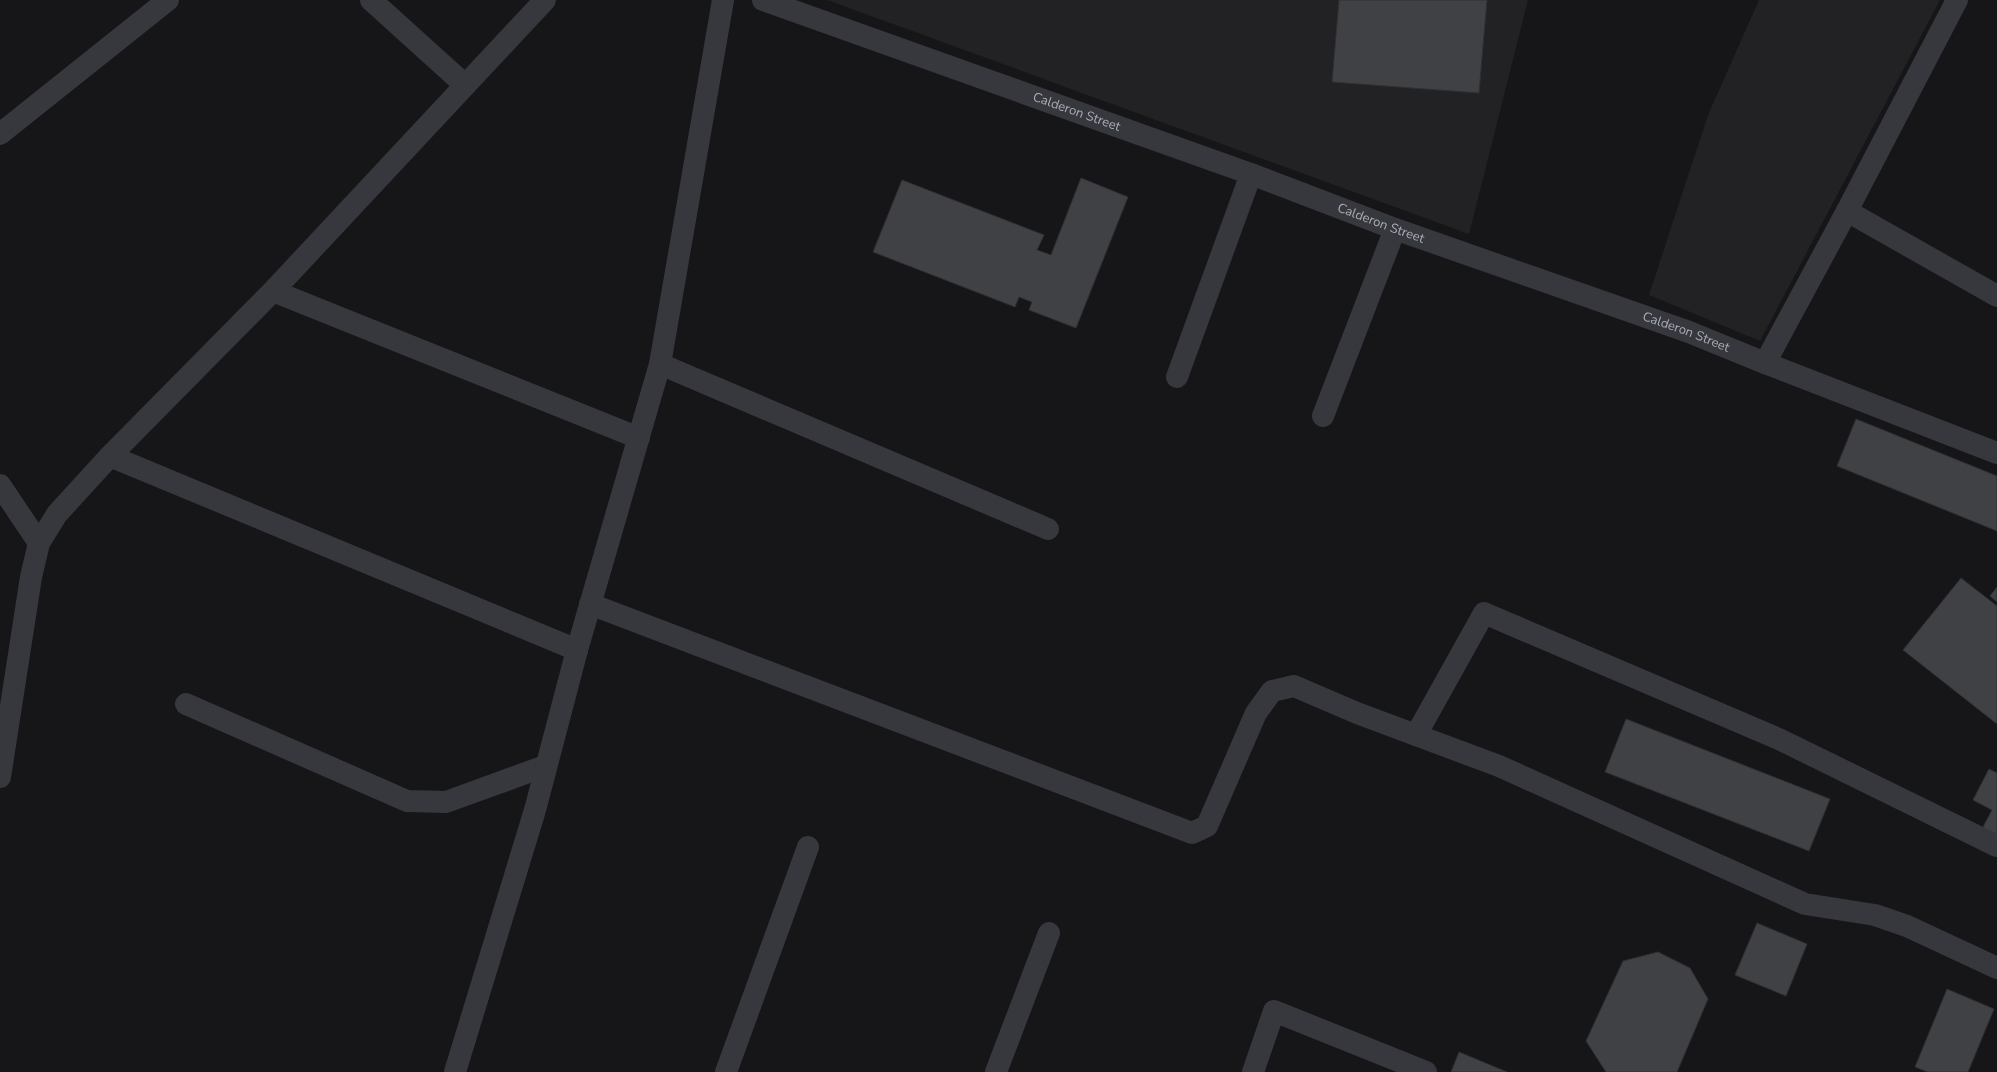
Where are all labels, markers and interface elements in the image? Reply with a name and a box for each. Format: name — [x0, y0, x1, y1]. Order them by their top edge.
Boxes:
street label: Calderon Street — [1030, 88, 1123, 136]
street label: Calderon Street — [1335, 199, 1427, 248]
street label: Calderon Street — [1640, 307, 1733, 357]

